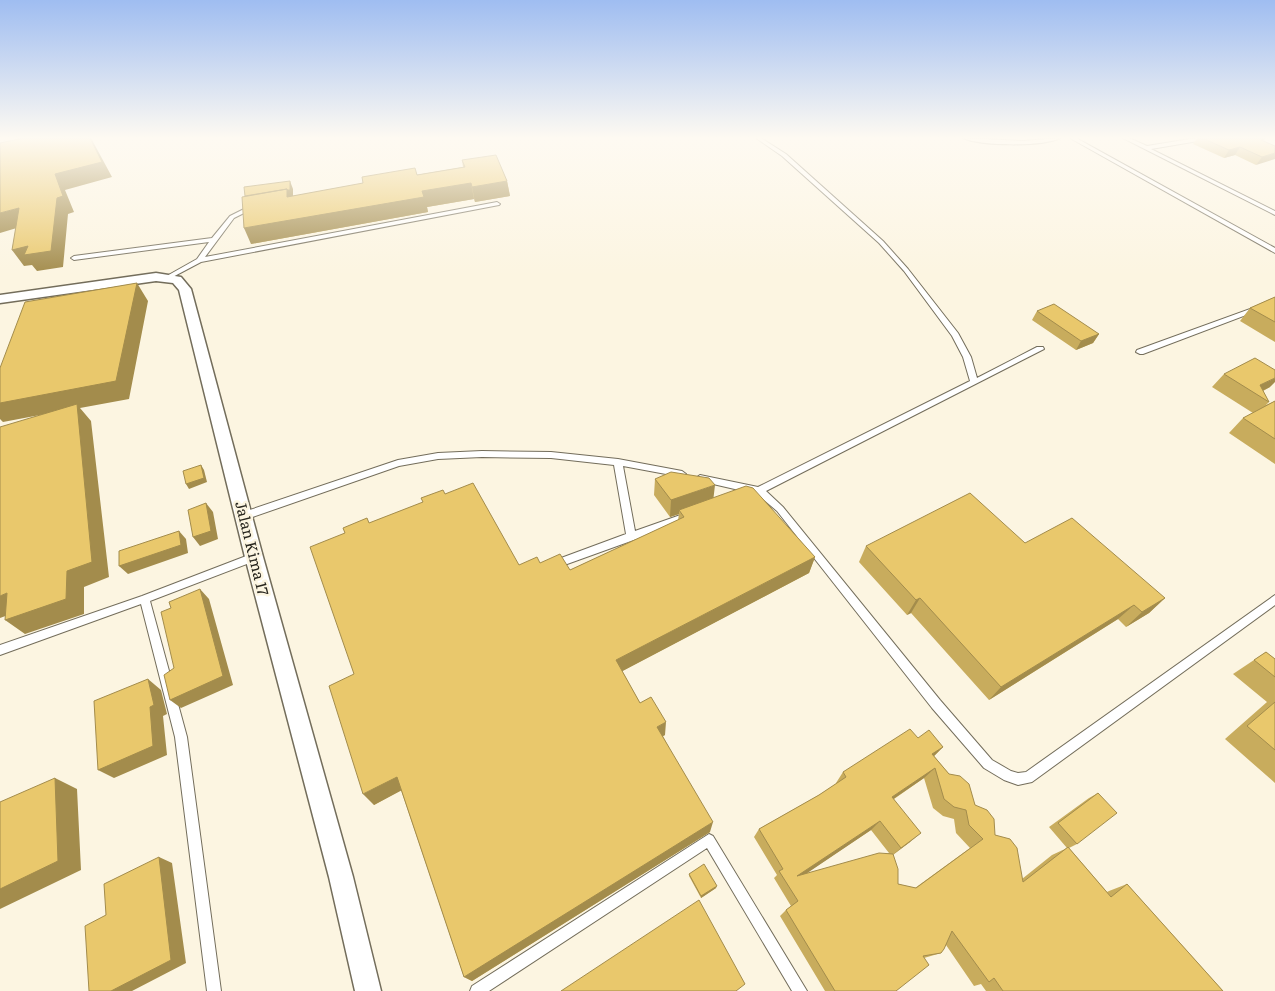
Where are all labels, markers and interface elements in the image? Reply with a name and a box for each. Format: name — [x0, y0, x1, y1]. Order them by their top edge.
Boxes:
street label: Jalan Kima 17 — [230, 498, 276, 598]

